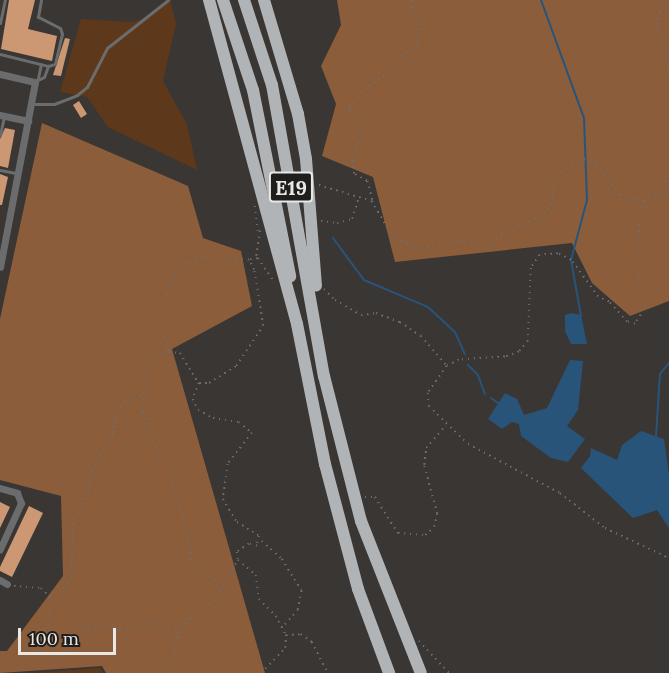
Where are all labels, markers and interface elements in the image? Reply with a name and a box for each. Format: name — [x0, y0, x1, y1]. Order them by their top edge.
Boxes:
road number: E19 — [268, 170, 314, 204]
scale bar — [21, 616, 118, 654]
text: 100 m — [29, 627, 79, 650]

